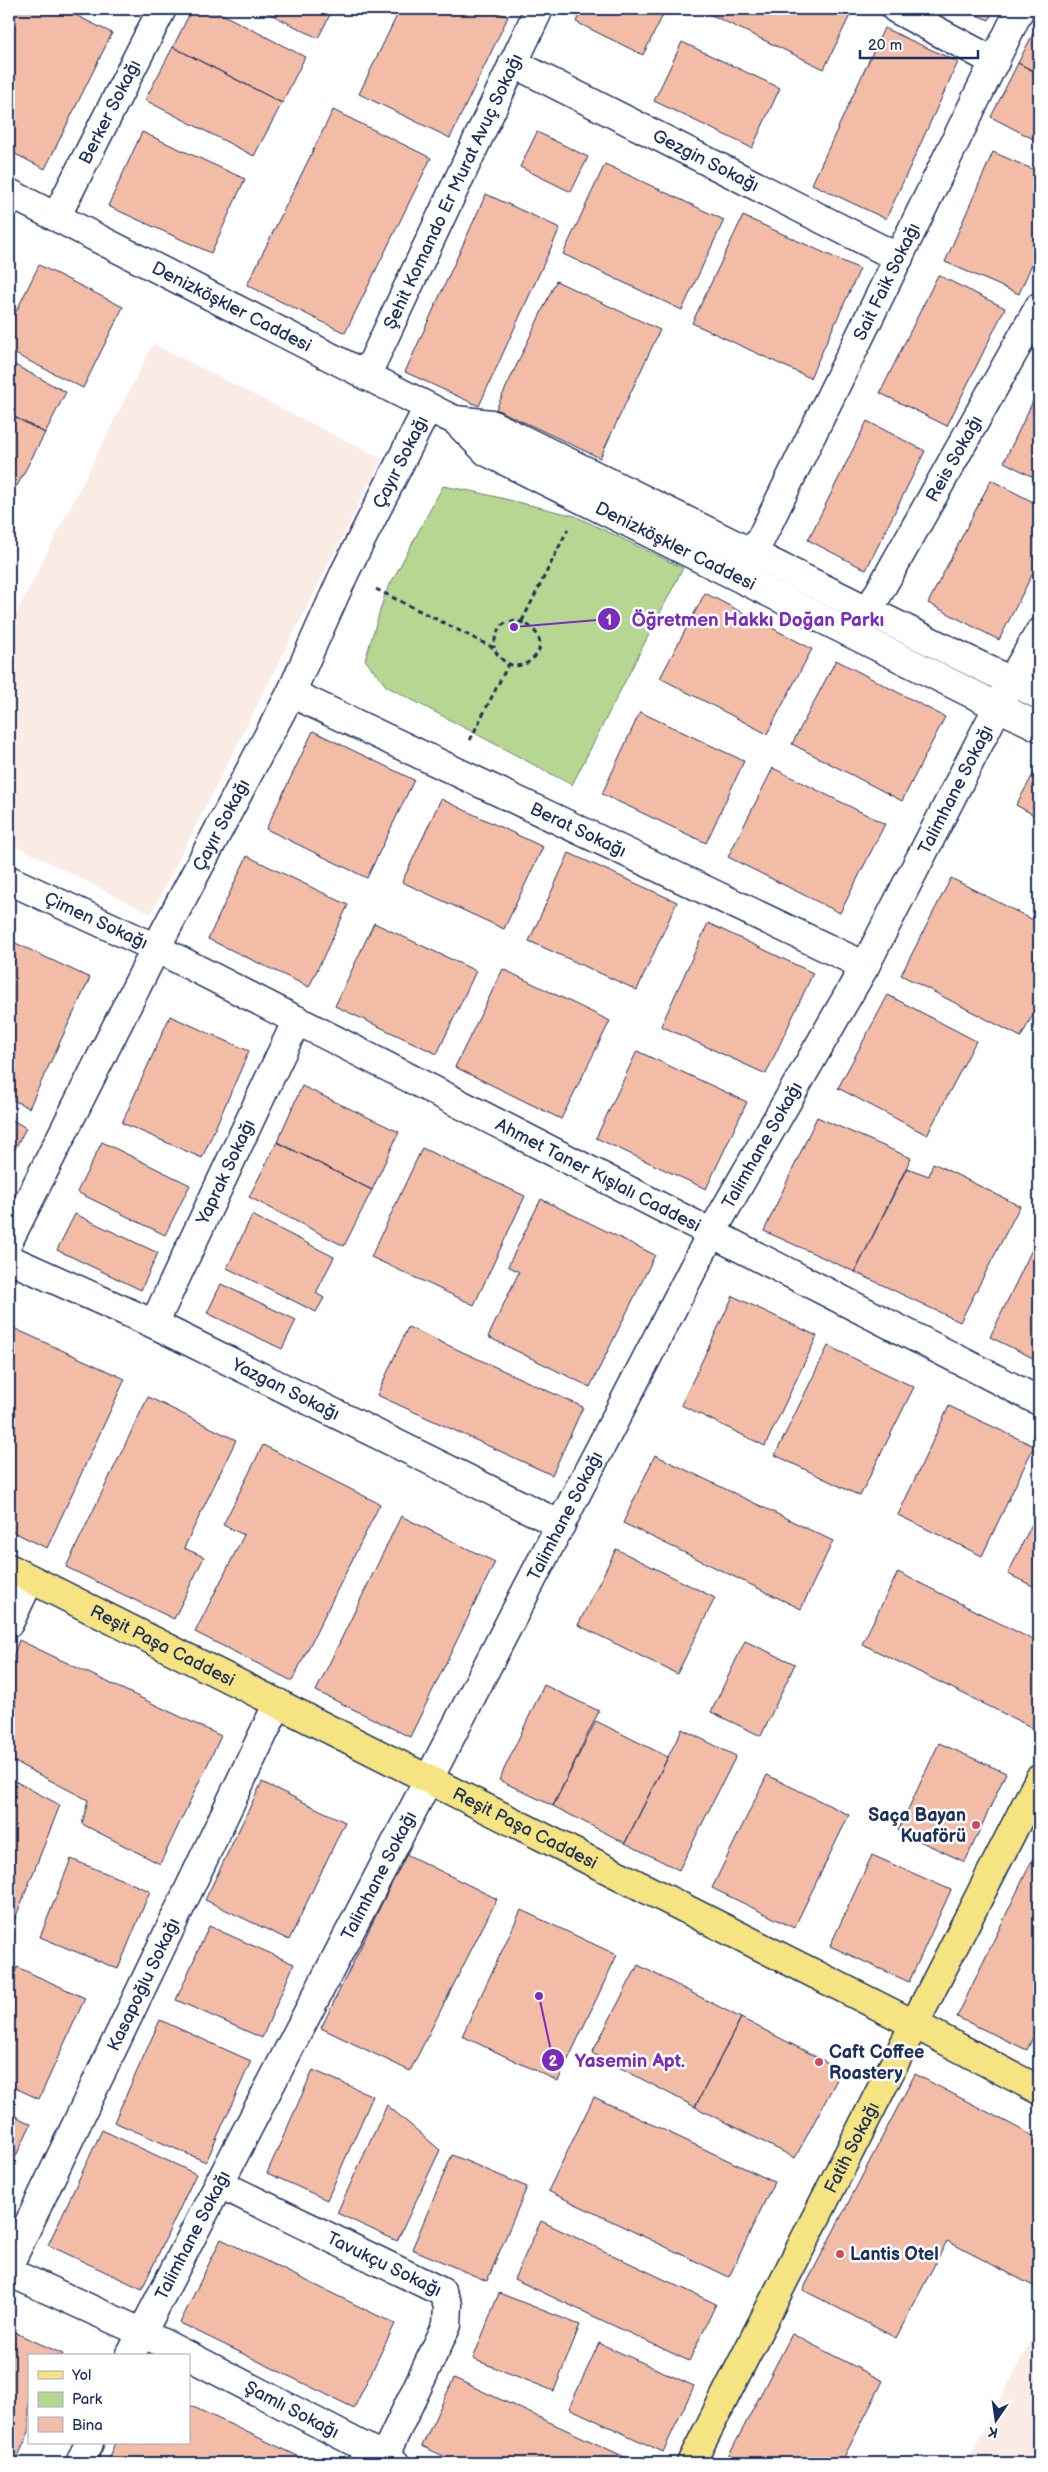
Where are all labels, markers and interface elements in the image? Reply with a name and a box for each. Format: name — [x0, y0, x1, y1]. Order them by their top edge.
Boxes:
scale bar — [860, 28, 978, 60]
text: 20 m — [868, 36, 902, 55]
street label: Şehit Komando Er Murat Avuç Sokağı — [380, 51, 527, 333]
street label: Berker Sokağı — [75, 56, 145, 168]
street label: Gezgin Sokağı — [649, 125, 762, 196]
street label: Sait Faik Sokağı — [849, 220, 925, 344]
street label: Denizköşkler Caddesi — [148, 258, 315, 357]
street label: Çayır Sokağı — [369, 412, 433, 512]
street label: Reis Sokağı — [922, 412, 987, 506]
street label: Denizköşkler Caddesi — [592, 498, 759, 595]
callout: Öğretmen Hakkı Doğan Parkı — [597, 602, 894, 636]
text: Öğretmen Hakkı Doğan Parkı — [632, 609, 884, 632]
text: 1 — [606, 611, 612, 630]
street label: Talimhane Sokağı — [914, 722, 998, 858]
street label: Çayır Sokağı — [189, 776, 254, 875]
street label: Berat Sokağı — [527, 798, 629, 862]
street label: Çimen Sokağı — [41, 888, 151, 954]
street label: Talimhane Sokağı — [718, 1078, 807, 1212]
street label: Ahmet Taner Kışlalı Caddesi — [492, 1114, 704, 1237]
street label: Yaprak Sokağı — [192, 1116, 260, 1229]
street label: Yazgan Sokağı — [227, 1354, 343, 1425]
street label: Talimhane Sokağı — [523, 1448, 607, 1584]
street label: Reşit Paşa Caddesi — [86, 1601, 238, 1691]
street label: Reşit Paşa Caddesi — [449, 1783, 601, 1874]
place label: Saça Bayan Kuaförü — [868, 1805, 966, 1847]
street label: Talimhane Sokağı — [337, 1808, 421, 1944]
marker: Saça Bayan Kuaförü — [970, 1819, 982, 1831]
street label: Kasapoğlu Sokağı — [103, 1915, 184, 2055]
place label: Caft Coffee Roastery — [829, 2042, 924, 2084]
callout: Yasemin Apt. — [540, 2043, 695, 2077]
text: Yasemin Apt. — [575, 2050, 685, 2073]
text: 2 — [549, 2052, 558, 2071]
marker: Caft Coffee Roastery — [813, 2056, 825, 2068]
street label: Fatih Sokağı — [820, 2099, 884, 2197]
street label: Talimhane Sokağı — [151, 2167, 235, 2303]
street label: Tavukçu Sokağı — [323, 2228, 445, 2301]
place label: Lantis Otel — [850, 2244, 939, 2265]
marker: Lantis Otel — [834, 2248, 846, 2260]
legend — [28, 2354, 190, 2444]
text: Yol — [71, 2366, 91, 2385]
street label: Şamlı Sokağı — [241, 2377, 342, 2443]
text: Park — [72, 2390, 103, 2409]
north arrow — [970, 2394, 1020, 2444]
text: Bina — [72, 2416, 103, 2435]
text: K — [986, 2423, 1000, 2442]

